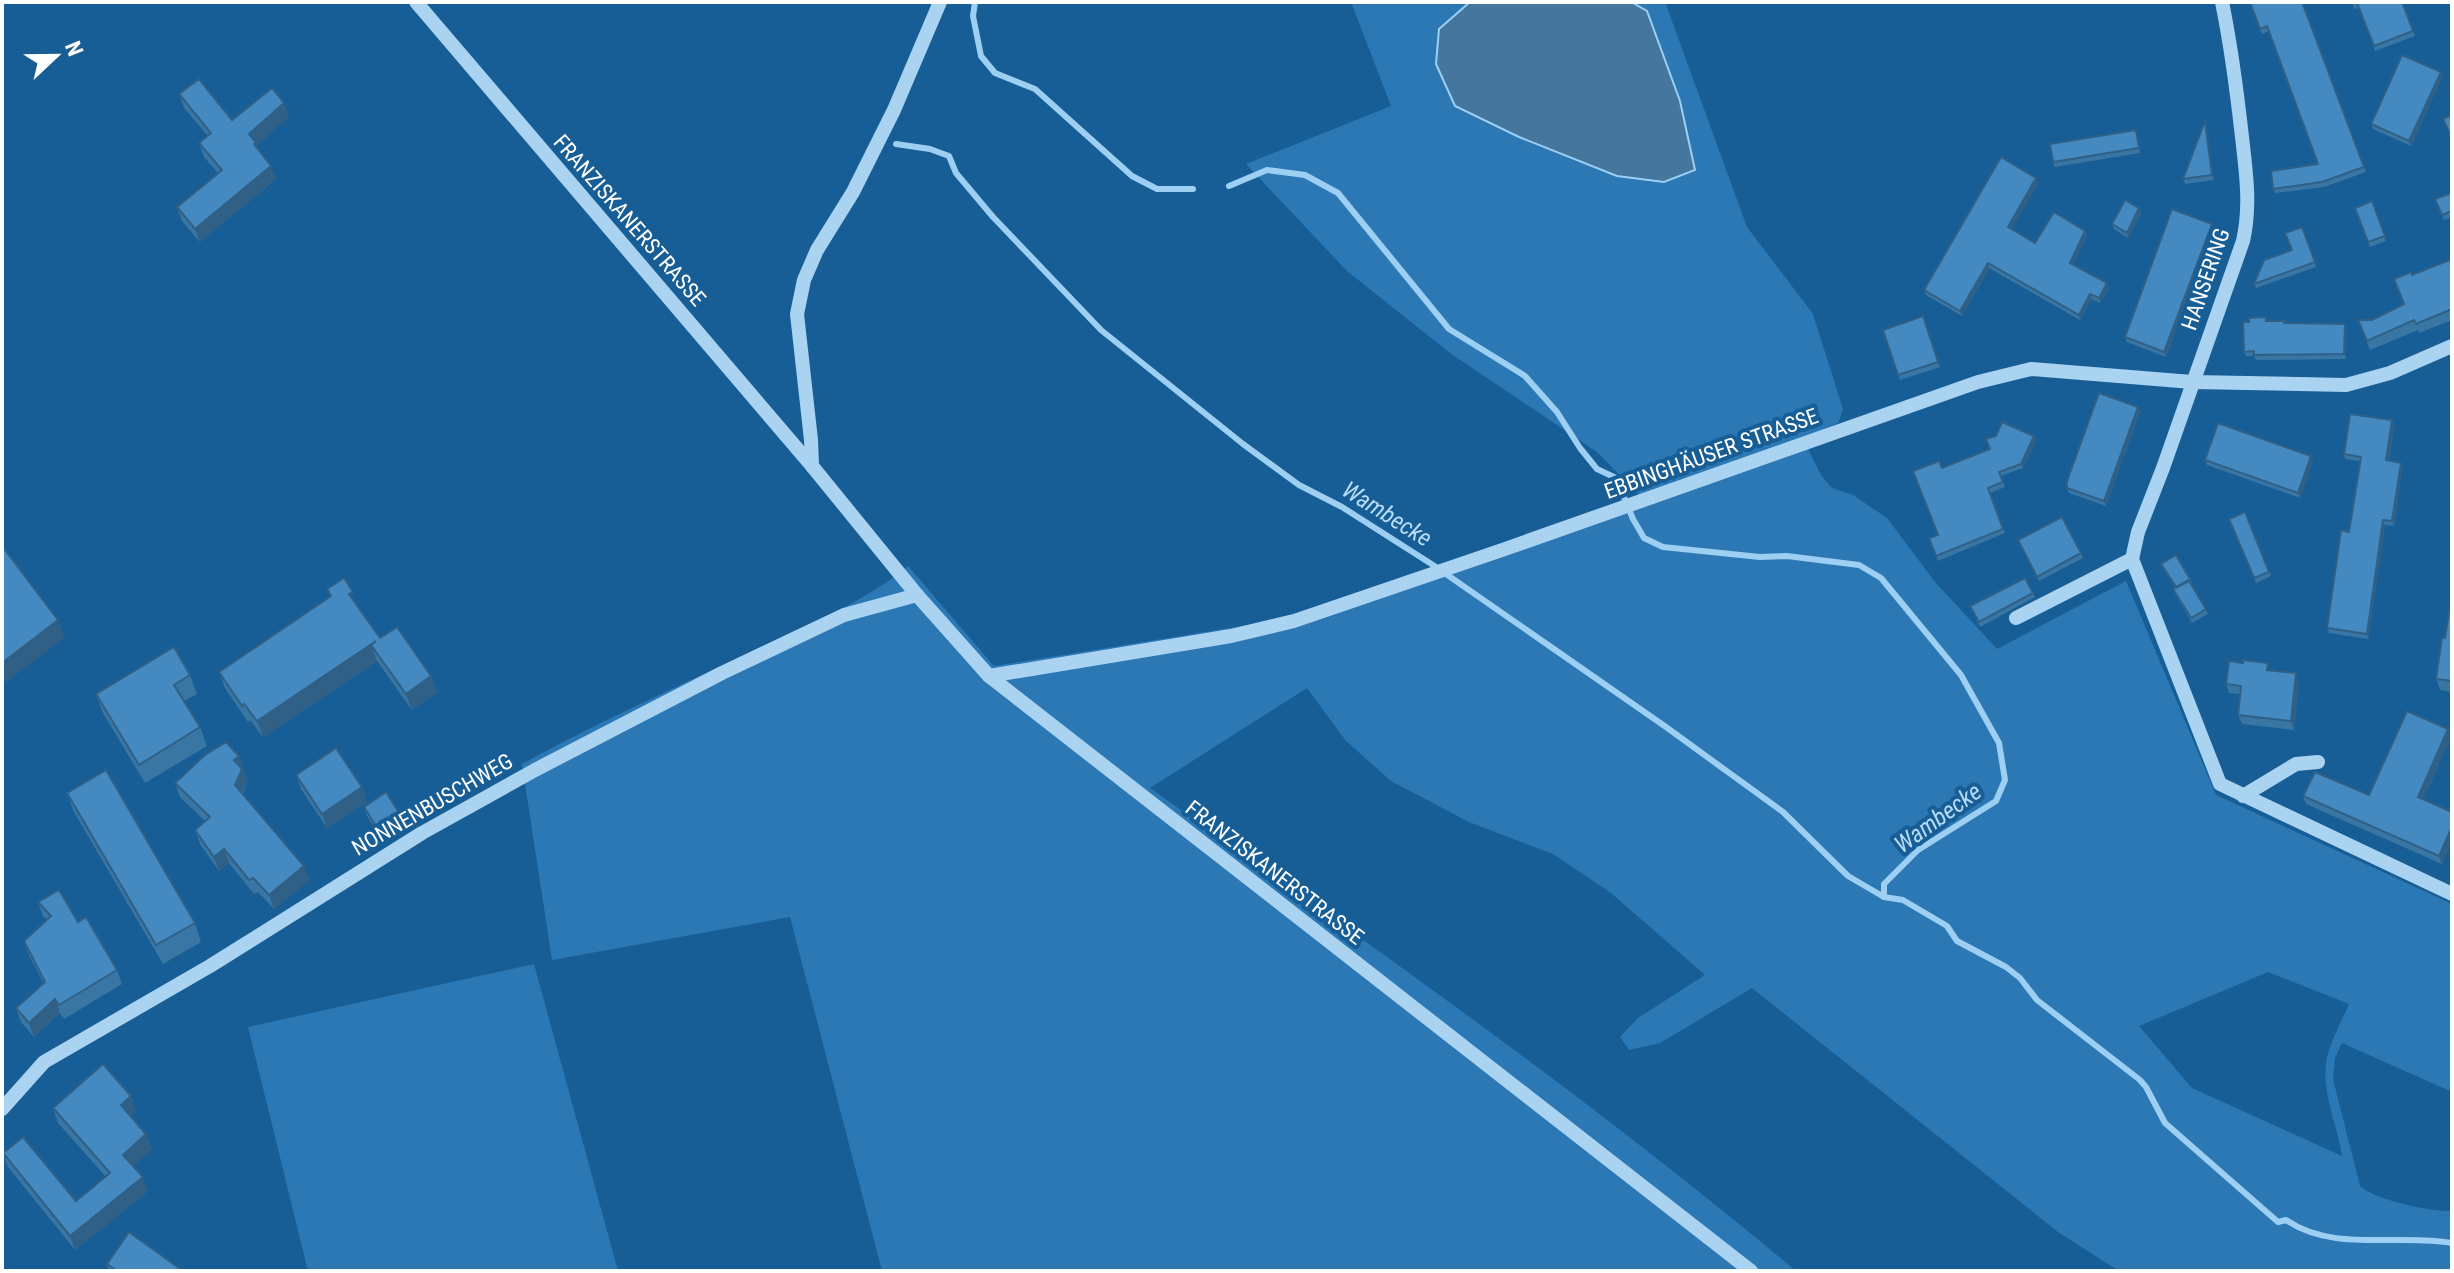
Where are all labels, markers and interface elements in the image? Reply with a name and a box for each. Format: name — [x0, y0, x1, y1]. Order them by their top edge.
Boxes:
north arrow — [16, 16, 96, 96]
text: N — [60, 38, 88, 60]
street label: FRANZISKANERSTRASSE — [548, 130, 711, 311]
street label: HANSERING — [2176, 225, 2235, 333]
street label: EBBINGHÄUSER STRASSE — [1601, 403, 1822, 504]
water label: Wambecke — [1337, 476, 1437, 553]
street label: NONNENBUSCHWEG — [348, 748, 517, 861]
water label: Wambecke — [1889, 777, 1987, 859]
street label: FRANZISKANERSTRASSE — [1181, 795, 1369, 950]

